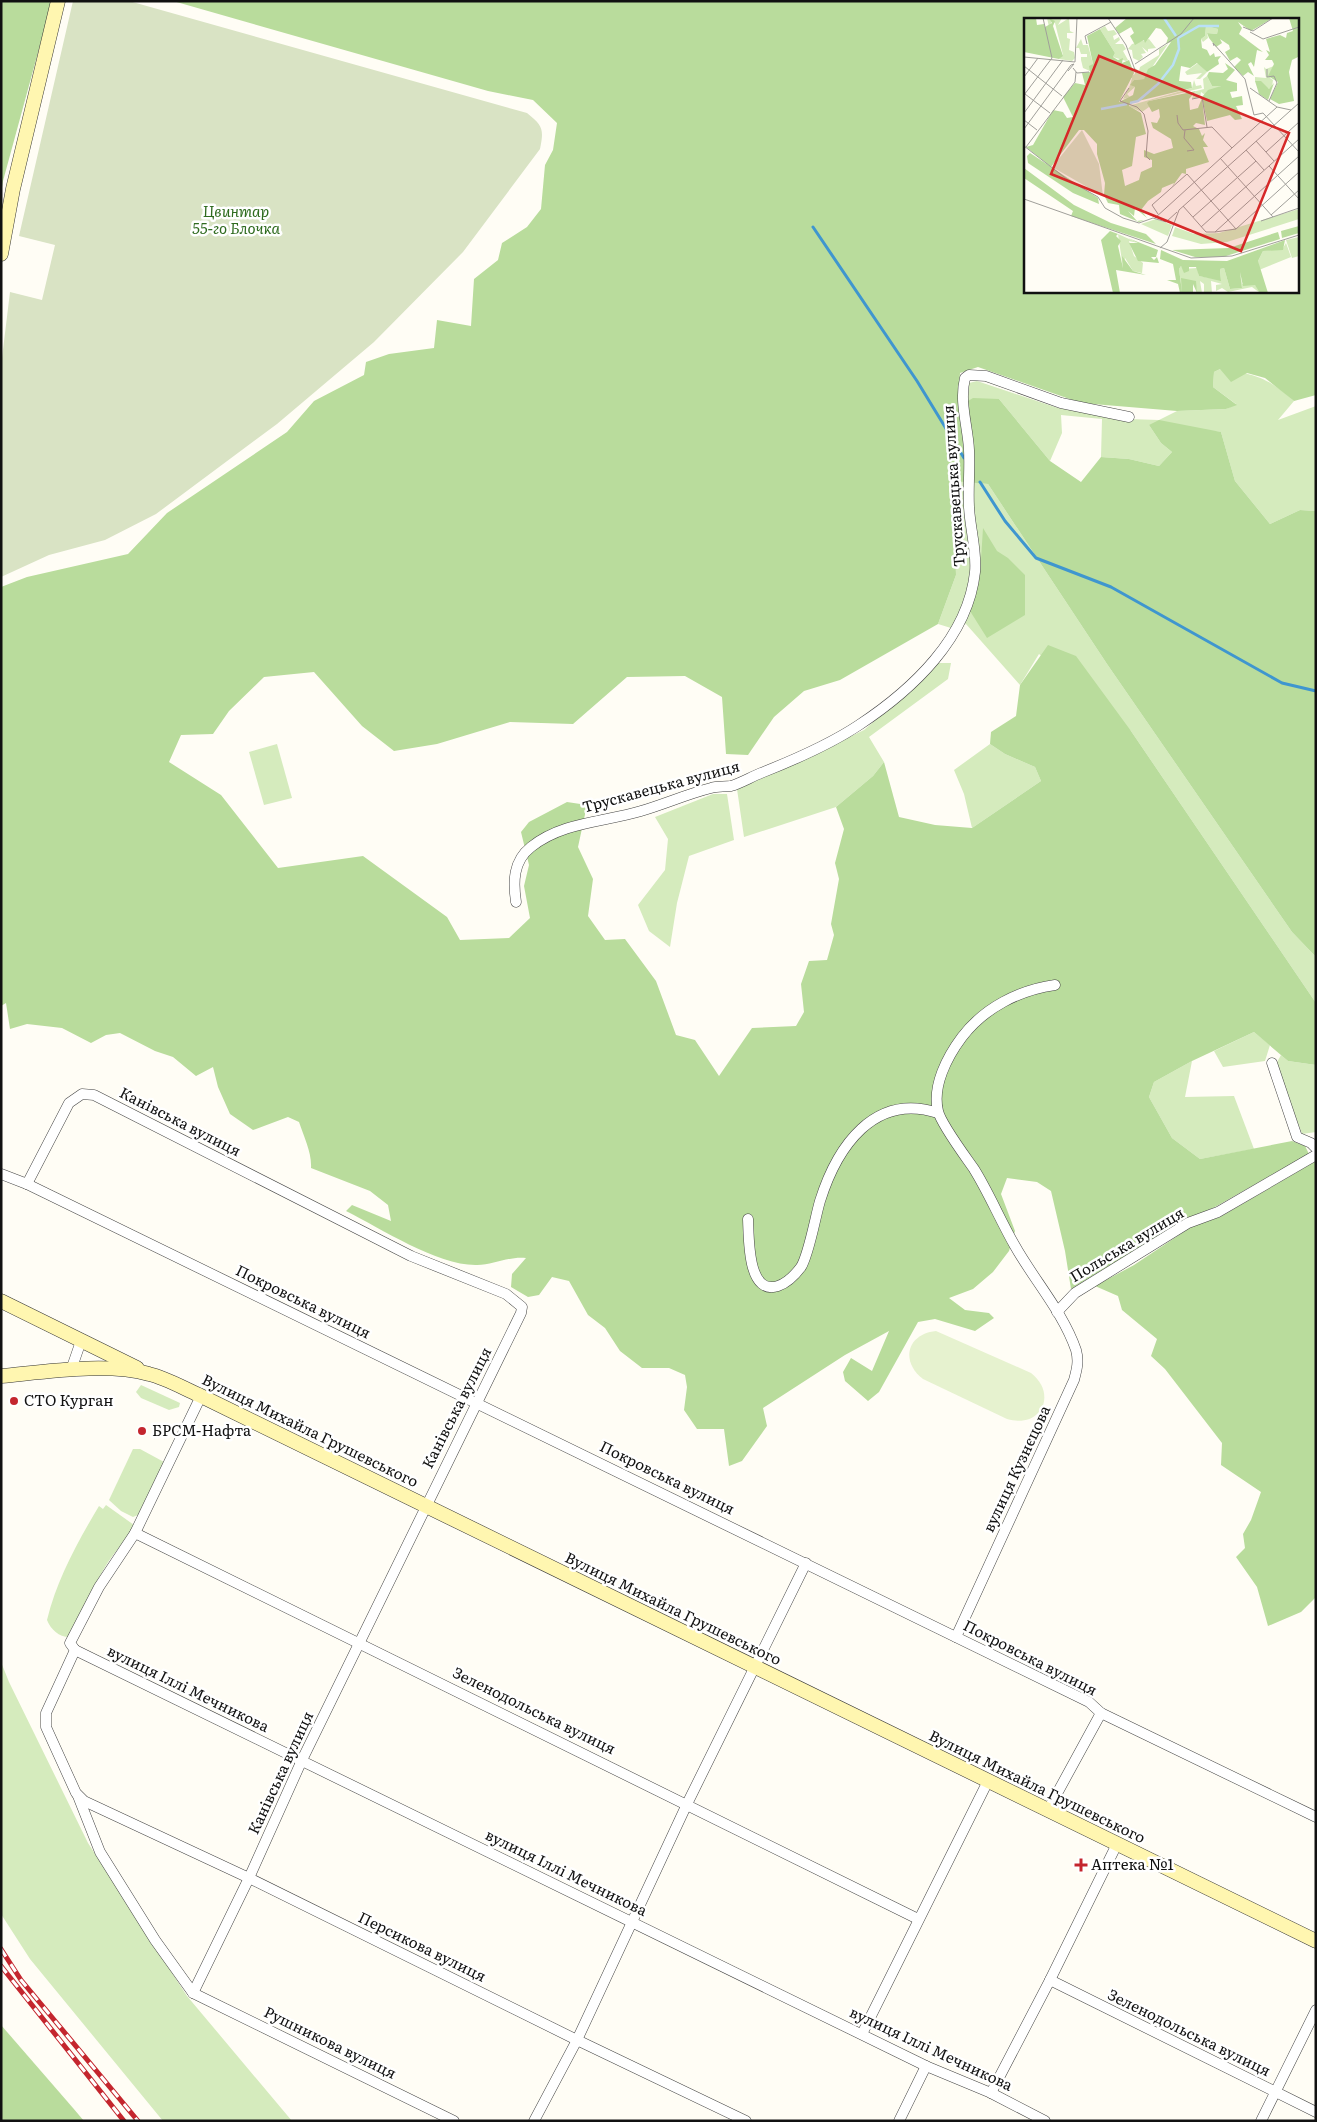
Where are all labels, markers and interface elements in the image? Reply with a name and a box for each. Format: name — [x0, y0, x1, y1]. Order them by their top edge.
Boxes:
inset map — [1024, 18, 1300, 292]
park label: Цвинтар 55-го Блочка — [192, 199, 281, 239]
street label: Трускавецька вулиця — [935, 404, 970, 568]
street label: Трускавецька вулиця — [579, 753, 742, 818]
street label: Канівська вулиця — [116, 1080, 245, 1161]
street label: Польська вулиця — [1065, 1200, 1188, 1287]
street label: Покровська вулиця — [232, 1258, 375, 1343]
street label: Канівська вулиця — [415, 1343, 496, 1472]
street label: Вулиця Михайла Грушевського — [199, 1367, 423, 1492]
place label: СТО Курган — [24, 1388, 114, 1411]
marker: СТО Курган — [8, 1395, 20, 1407]
street label: вулиця Кузнєцова — [976, 1400, 1056, 1536]
place label: БРСМ-Нафта — [152, 1418, 252, 1441]
marker: БРСМ-Нафта — [136, 1425, 148, 1437]
street label: Покровська вулиця — [596, 1434, 739, 1519]
street label: Вулиця Михайла Грушевського — [562, 1545, 786, 1670]
street label: Покровська вулиця — [960, 1613, 1102, 1700]
street label: вулиця Іллі Мечникова — [104, 1638, 274, 1737]
street label: Зеленодольська вулиця — [449, 1660, 620, 1759]
street label: Канівська вулиця — [241, 1707, 318, 1838]
street label: Вулиця Михайла Грушевського — [926, 1723, 1150, 1848]
street label: вулиця Іллі Мечникова — [482, 1822, 652, 1921]
place label: Аптека №1 — [1091, 1852, 1174, 1875]
marker: Аптека №1 — [1075, 1859, 1087, 1871]
street label: Персикова вулиця — [355, 1905, 490, 1987]
street label: Зеленодольська вулиця — [1104, 1982, 1275, 2081]
street label: Рушникова вулиця — [261, 2000, 401, 2084]
street label: вулиця Іллі Мечникова — [846, 2000, 1018, 2096]

